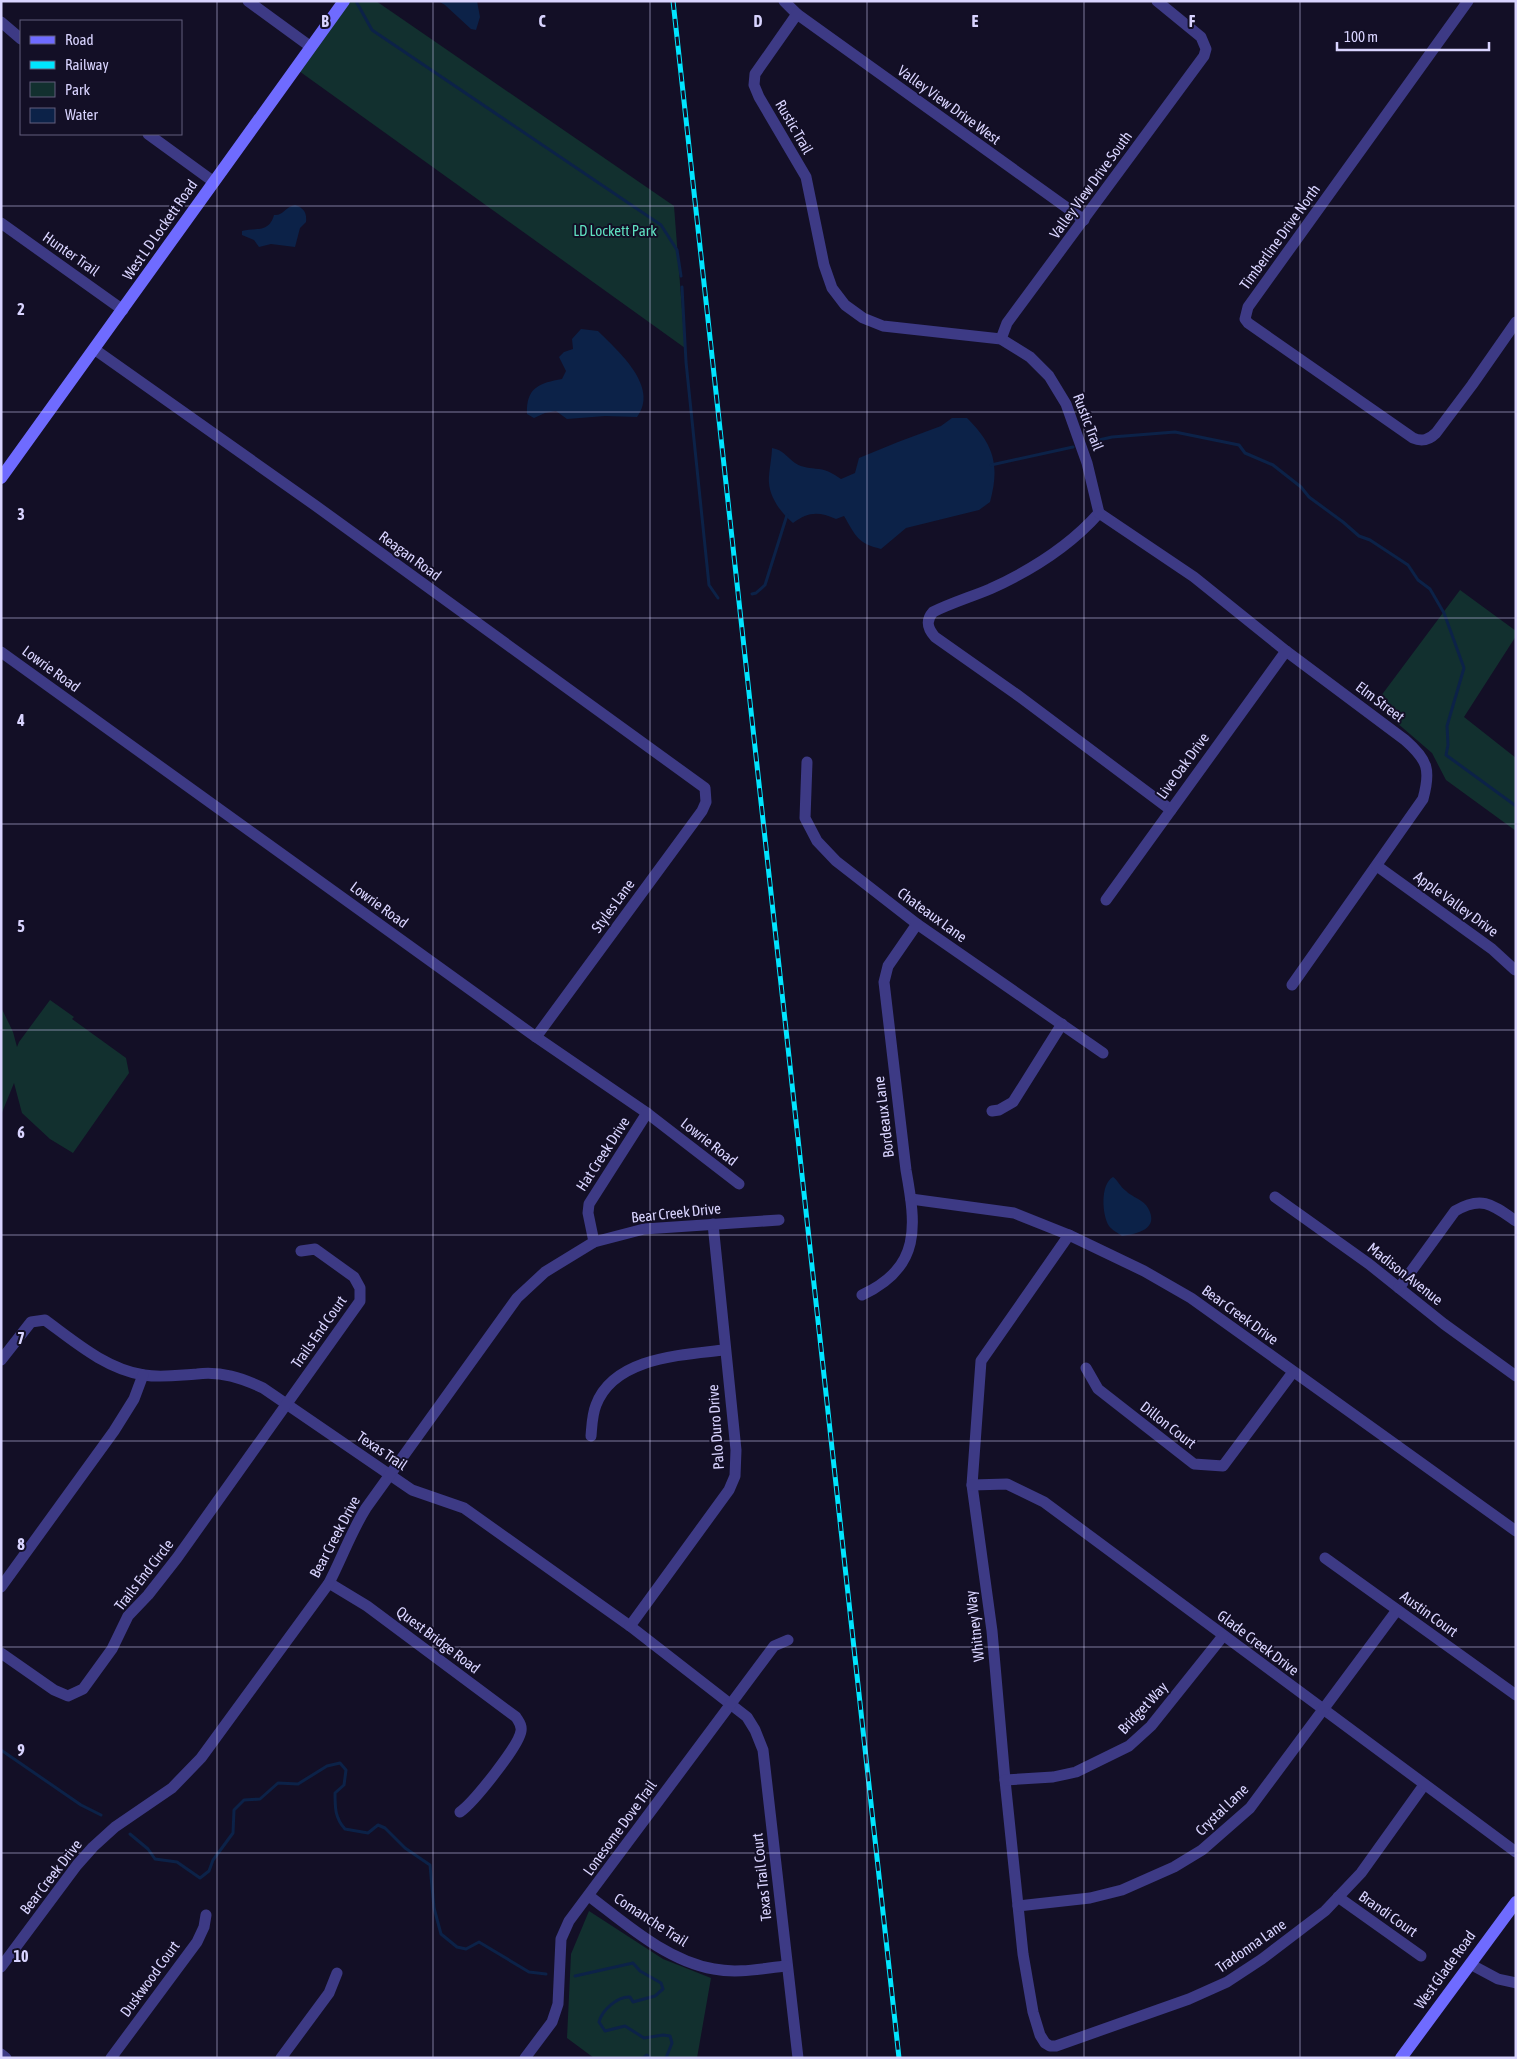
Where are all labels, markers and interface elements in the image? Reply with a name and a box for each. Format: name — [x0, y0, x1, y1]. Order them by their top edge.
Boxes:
text: B — [321, 12, 329, 30]
text: C — [538, 12, 546, 30]
text: D — [754, 12, 763, 30]
text: E — [972, 12, 979, 30]
text: F — [1189, 12, 1196, 30]
legend — [20, 20, 182, 135]
scale bar — [1337, 20, 1490, 52]
text: 100 m — [1344, 28, 1378, 45]
text: Road — [65, 31, 94, 48]
text: Railway — [65, 56, 109, 73]
street label: Valley View Drive West — [895, 62, 1004, 148]
text: Park — [65, 81, 90, 98]
street label: Rustic Trail — [772, 97, 817, 157]
text: Water — [65, 106, 98, 123]
street label: Valley View Drive South — [1046, 128, 1135, 242]
street label: West L D Lockett Road — [119, 176, 200, 283]
street label: Timberline Drive North — [1236, 181, 1323, 292]
park label: LD Lockett Park — [573, 222, 657, 239]
street label: Hunter Trail — [40, 228, 103, 279]
text: 2 — [17, 300, 25, 318]
street label: Rustic Trail — [1070, 391, 1107, 453]
text: 3 — [17, 505, 25, 523]
street label: Reagan Road — [376, 527, 445, 584]
street label: Lowrie Road — [19, 642, 83, 695]
street label: Elm Street — [1353, 678, 1408, 725]
text: 4 — [16, 711, 25, 729]
street label: Live Oak Drive — [1153, 729, 1212, 802]
street label: Apple Valley Drive — [1411, 867, 1502, 940]
street label: Styles Lane — [588, 876, 638, 936]
street label: Lowrie Road — [347, 878, 411, 931]
street label: Chateaux Lane — [894, 884, 970, 945]
text: 5 — [17, 917, 25, 935]
street label: Bordeaux Lane — [870, 1075, 897, 1159]
street label: Hat Creek Drive — [572, 1113, 633, 1194]
street label: Lowrie Road — [678, 1114, 741, 1169]
text: 6 — [17, 1123, 25, 1141]
street label: Bear Creek Drive — [630, 1199, 722, 1226]
street label: Madison Avenue — [1364, 1239, 1446, 1308]
street label: Bear Creek Drive — [1199, 1281, 1282, 1348]
street label: Trails End Court — [288, 1292, 350, 1371]
text: 7 — [17, 1329, 25, 1347]
street label: Palo Duro Drive — [704, 1384, 727, 1470]
street label: Dillon Court — [1137, 1398, 1199, 1452]
street label: Texas Trail — [354, 1428, 411, 1474]
street label: Bear Creek Drive — [306, 1493, 363, 1580]
text: 8 — [17, 1535, 25, 1553]
street label: Trails End Circle — [111, 1536, 177, 1613]
street label: Austin Court — [1397, 1587, 1461, 1640]
street label: Whitney Way — [962, 1589, 987, 1663]
street label: Quest Bridge Road — [393, 1603, 483, 1677]
street label: Glade Creek Drive — [1214, 1607, 1302, 1679]
street label: Bridget Way — [1114, 1678, 1171, 1737]
text: 9 — [17, 1741, 25, 1759]
street label: Lonesome Dove Trail — [579, 1777, 660, 1879]
street label: Crystal Lane — [1192, 1780, 1252, 1839]
street label: Texas Trail Court — [748, 1832, 775, 1922]
street label: Bear Creek Drive — [16, 1836, 85, 1917]
street label: Brandi Court — [1356, 1887, 1421, 1940]
street label: Comanche Trail — [611, 1889, 691, 1950]
street label: Tradonna Lane — [1213, 1915, 1289, 1976]
street label: West Glade Road — [1411, 1927, 1479, 2012]
street label: Duskwood Court — [116, 1938, 183, 2020]
text: 10 — [13, 1947, 29, 1965]

